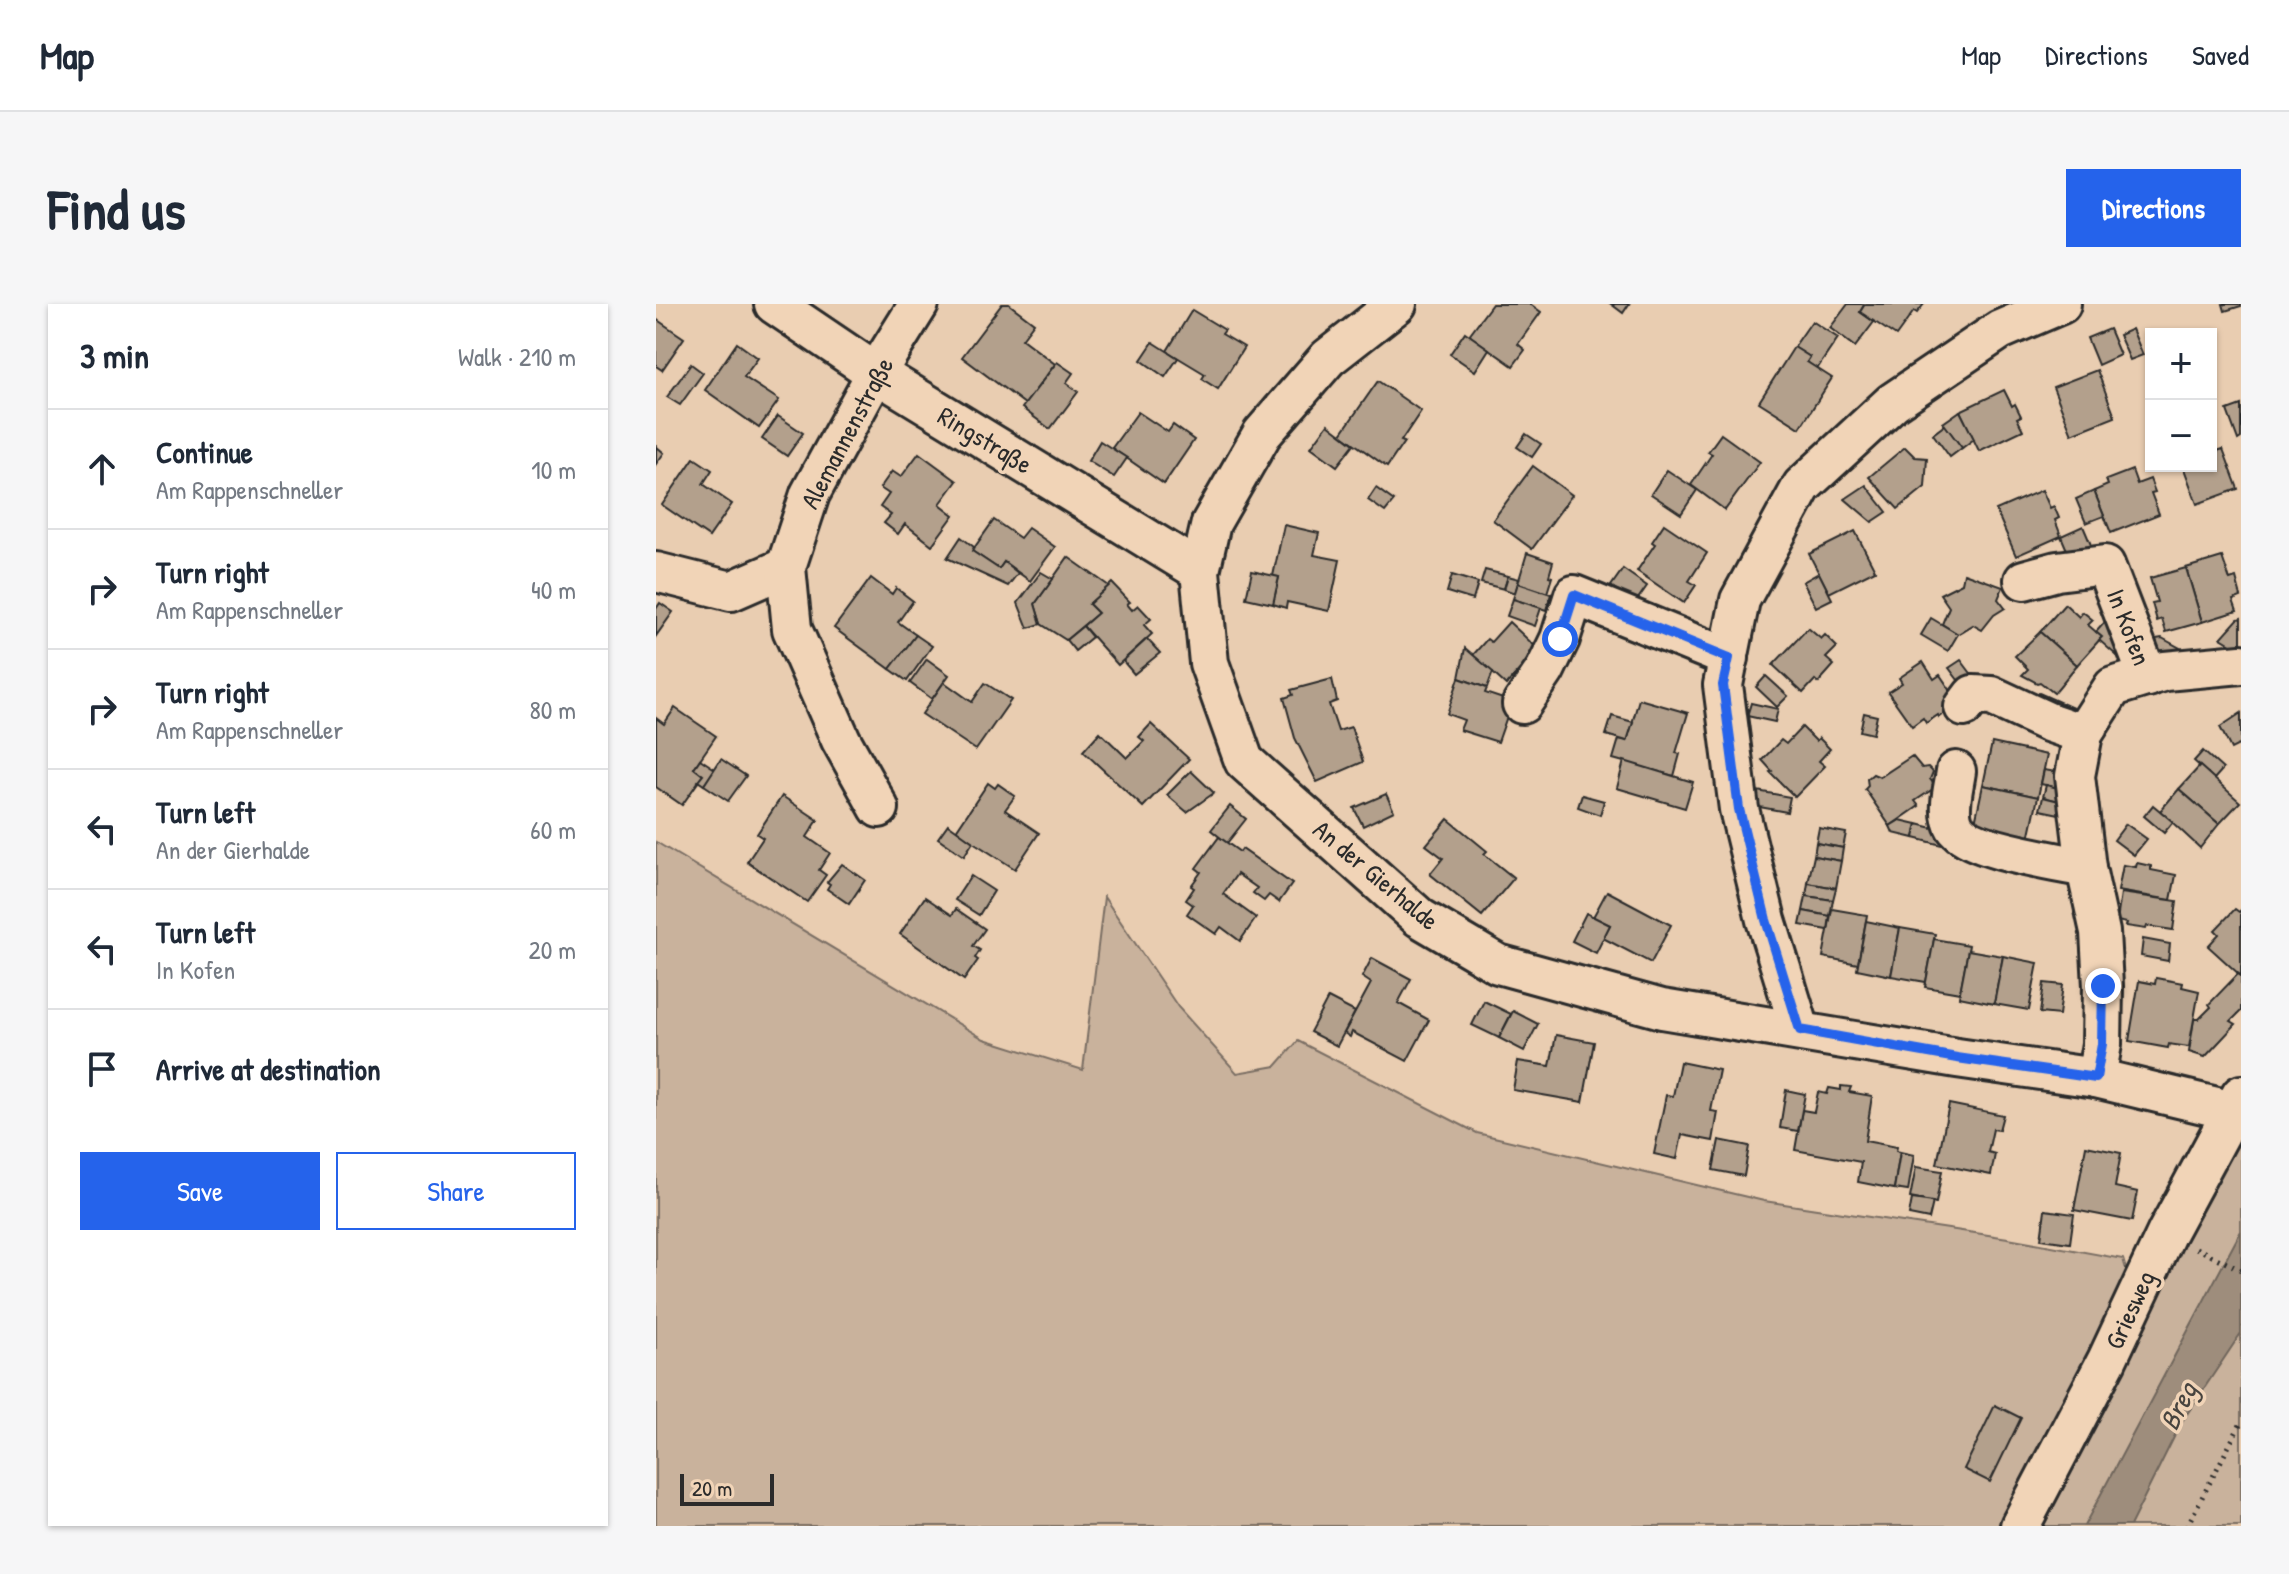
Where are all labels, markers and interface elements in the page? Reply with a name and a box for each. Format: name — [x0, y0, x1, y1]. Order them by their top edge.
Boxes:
text: Map — [40, 29, 94, 81]
text: Map — [1961, 36, 2001, 74]
text: Directions — [2045, 36, 2148, 74]
text: Saved — [2192, 36, 2249, 74]
button: Directions — [2066, 169, 2241, 247]
text: Find us — [48, 171, 186, 246]
map controls — [2145, 328, 2217, 472]
button: + — [2145, 328, 2217, 400]
text: 3 min — [80, 333, 149, 379]
text: Walk · 210 m — [458, 339, 576, 374]
street label: Alemannenstraße — [792, 351, 901, 515]
street label: Ringstraße — [932, 398, 1039, 481]
button: − — [2145, 400, 2217, 472]
text: Continue — [156, 432, 253, 472]
icon: ahead — [80, 447, 124, 491]
text: 10 m — [531, 452, 576, 487]
text: Am Rappenschneller — [156, 472, 343, 507]
text: Turn right — [156, 552, 269, 592]
icon: right — [80, 567, 124, 611]
text: 40 m — [531, 572, 576, 607]
street label: In Kofen — [2099, 584, 2160, 670]
text: Am Rappenschneller — [156, 592, 343, 627]
route start — [1542, 621, 1578, 657]
text: Turn right — [156, 672, 269, 712]
icon: right — [80, 687, 124, 731]
text: 80 m — [529, 692, 576, 727]
text: Am Rappenschneller — [156, 712, 343, 747]
text: Turn left — [156, 792, 255, 832]
icon: left — [80, 807, 124, 851]
text: 60 m — [530, 812, 576, 847]
street label: An der Gierhalde — [1306, 812, 1447, 938]
text: An der Gierhalde — [156, 832, 310, 867]
text: Turn left — [156, 912, 255, 952]
icon: left — [80, 927, 124, 971]
text: 20 m — [529, 932, 576, 967]
text: In Kofen — [156, 952, 235, 987]
route end — [2085, 968, 2121, 1004]
icon: arrive — [80, 1047, 124, 1091]
text: Arrive at destination — [156, 1049, 381, 1089]
button: Save — [80, 1152, 320, 1230]
button: Share — [336, 1152, 576, 1230]
street label: Griesweg — [2096, 1265, 2163, 1355]
water label: Breg — [2150, 1374, 2207, 1436]
scale bar — [680, 1470, 774, 1506]
text: 20 m — [692, 1473, 732, 1503]

